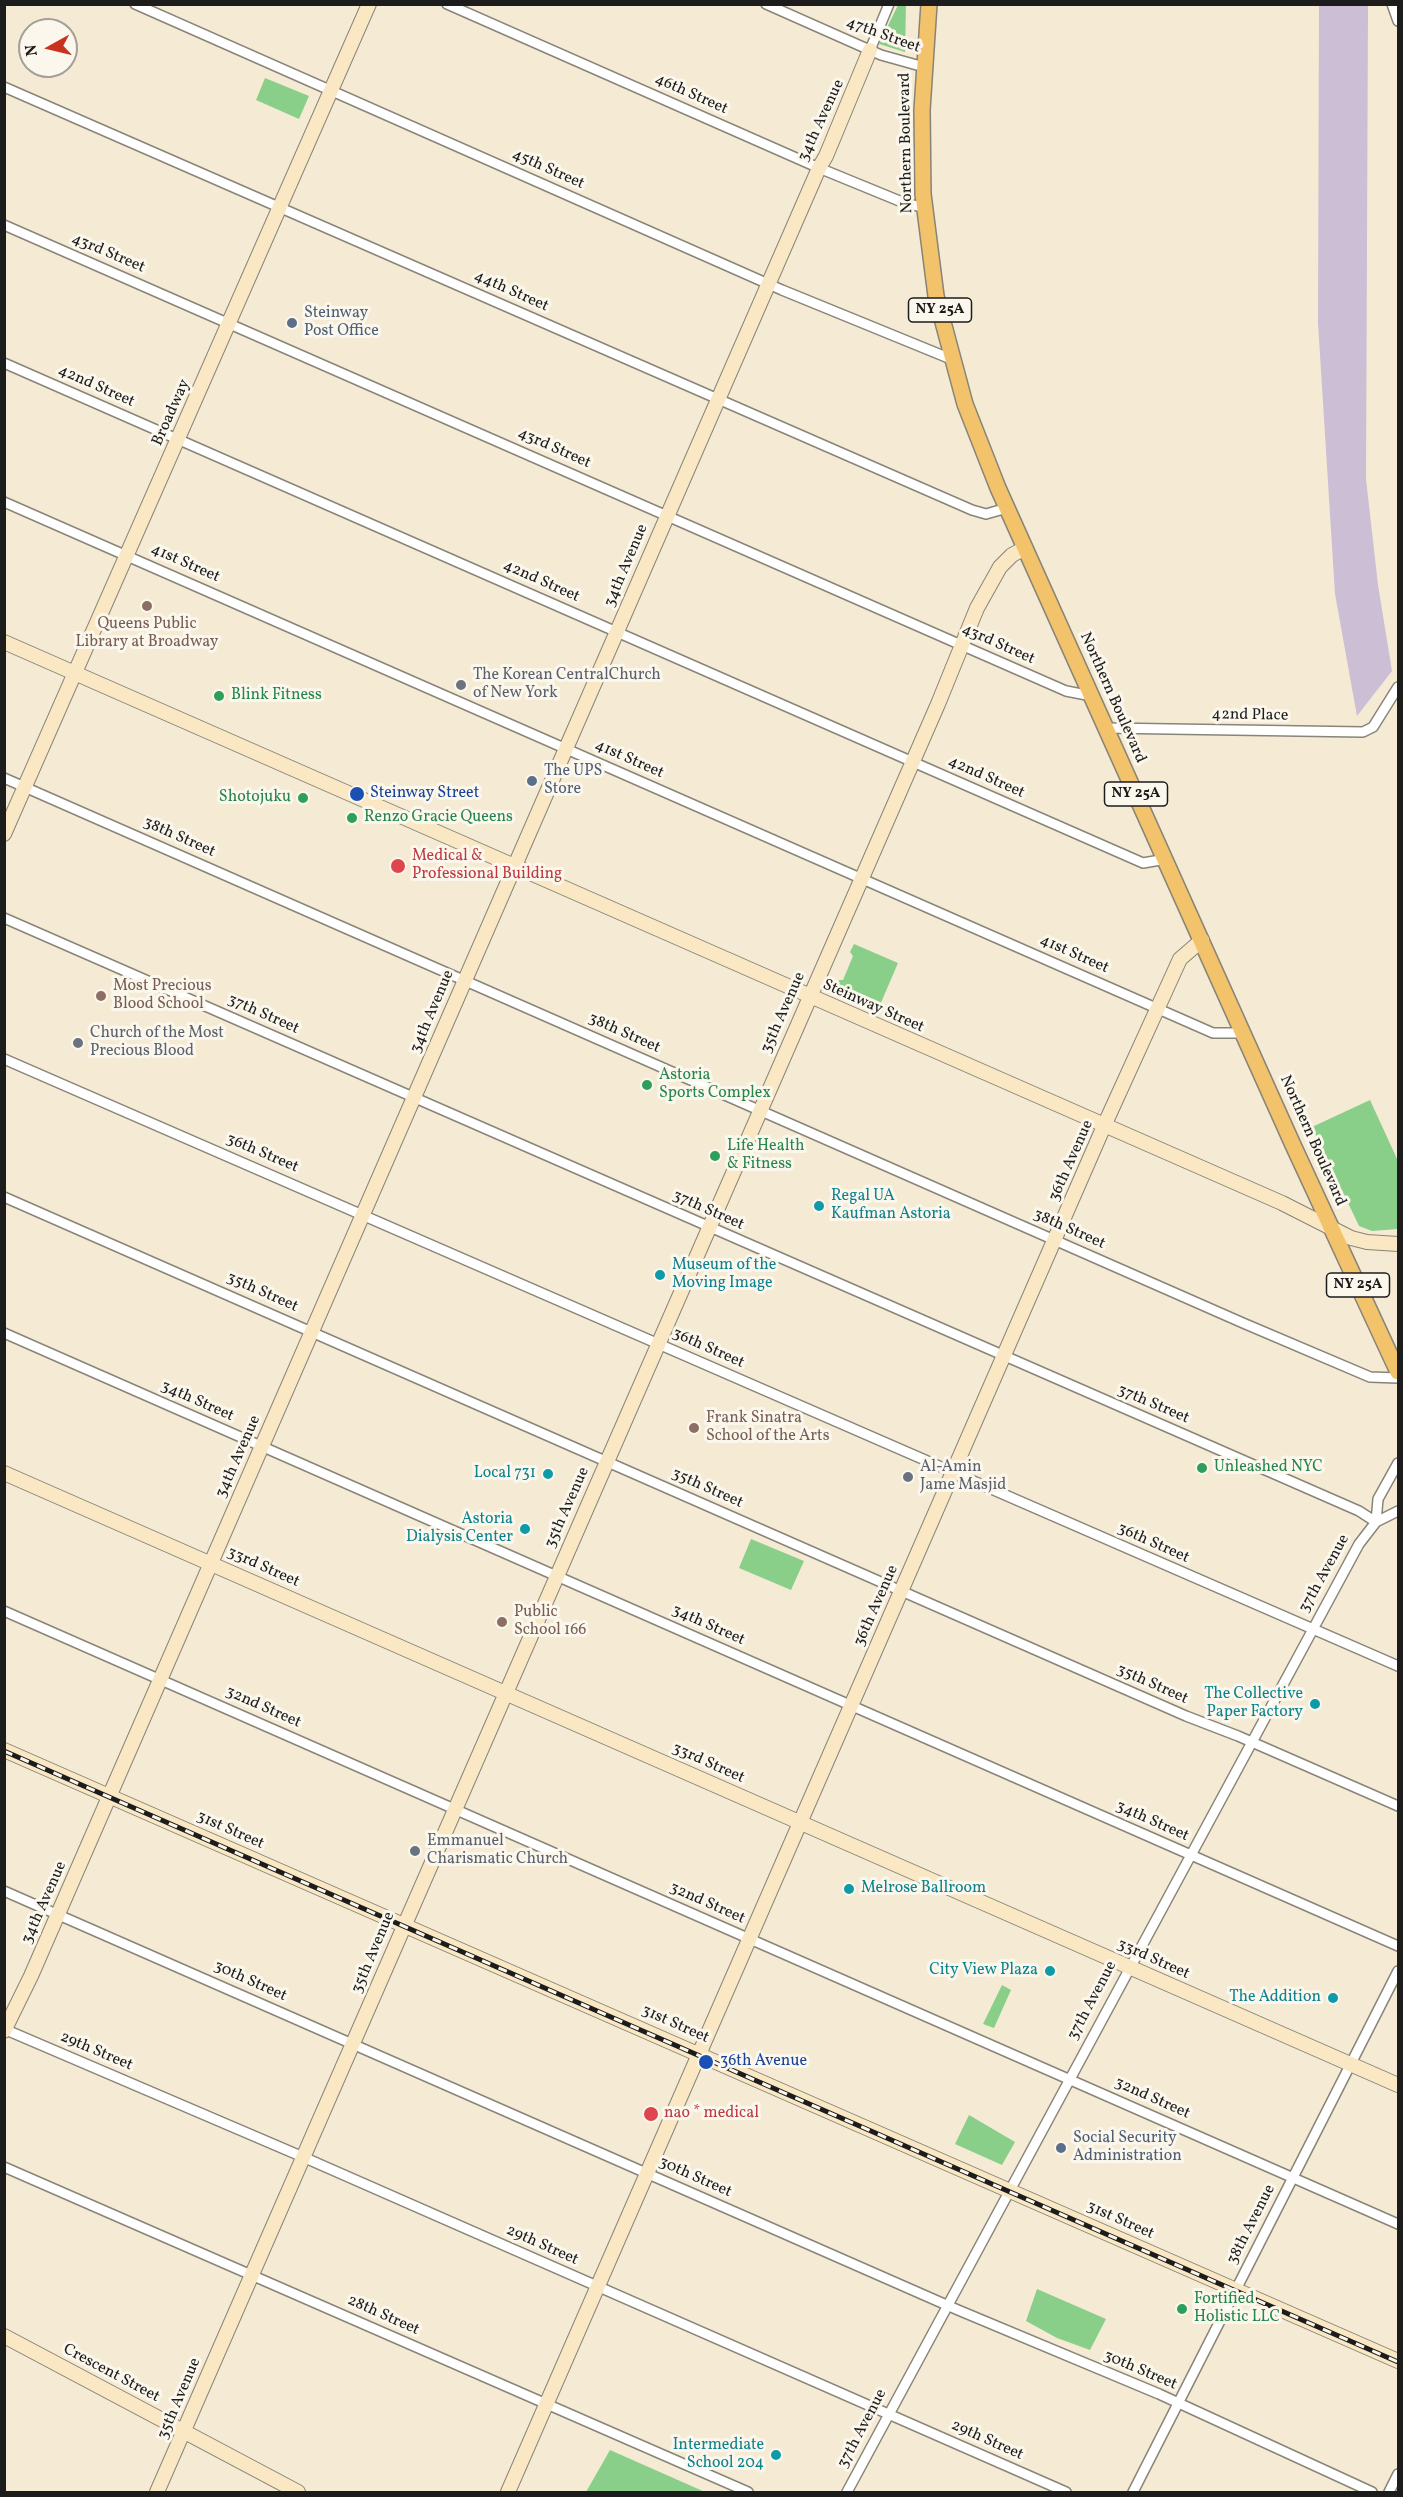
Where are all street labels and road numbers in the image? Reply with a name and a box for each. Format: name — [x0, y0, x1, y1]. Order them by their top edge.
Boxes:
street label: 47th Street — [843, 14, 923, 58]
street label: 46th Street — [652, 70, 730, 120]
street label: Northern Boulevard — [896, 72, 918, 214]
street label: 34th Avenue — [795, 77, 849, 165]
street label: 45th Street — [509, 146, 587, 194]
street label: 43rd Street — [68, 230, 148, 278]
street label: 44th Street — [471, 267, 551, 317]
road number: NY 25A — [908, 298, 972, 322]
street label: 42nd Street — [55, 362, 137, 412]
street label: Broadway — [149, 377, 195, 449]
street label: 43rd Street — [514, 424, 594, 474]
street label: 34th Avenue — [601, 522, 653, 610]
street label: 41st Street — [148, 540, 222, 588]
street label: 42nd Street — [500, 557, 582, 607]
street label: 43rd Street — [958, 620, 1038, 670]
street label: Northern Boulevard — [1075, 630, 1149, 766]
street label: 42nd Place — [1211, 706, 1289, 726]
street label: 41st Street — [592, 736, 666, 784]
street label: 42nd Street — [945, 753, 1027, 803]
road number: NY 25A — [1104, 782, 1168, 806]
street label: 38th Street — [140, 814, 218, 862]
street label: 41st Street — [1037, 931, 1111, 979]
street label: 34th Avenue — [407, 968, 459, 1056]
street label: 35th Avenue — [758, 970, 810, 1056]
street label: Steinway Street — [819, 976, 927, 1038]
street label: 37th Street — [224, 991, 302, 1039]
street label: 38th Street — [585, 1010, 663, 1058]
street label: Northern Boulevard — [1275, 1073, 1349, 1209]
street label: 36th Avenue — [1046, 1117, 1098, 1205]
street label: 36th Street — [223, 1130, 301, 1178]
street label: 37th Street — [669, 1187, 747, 1235]
street label: 38th Street — [1030, 1206, 1108, 1254]
street label: 35th Street — [223, 1269, 301, 1317]
road number: NY 25A — [1326, 1273, 1390, 1297]
street label: 36th Street — [669, 1325, 747, 1373]
street label: 34th Street — [157, 1377, 237, 1427]
street label: 37th Street — [1114, 1381, 1192, 1429]
street label: 34th Avenue — [212, 1413, 266, 1501]
street label: 35th Avenue — [542, 1465, 594, 1551]
street label: 35th Street — [668, 1465, 746, 1513]
street label: 36th Street — [1114, 1520, 1192, 1568]
street label: 37th Avenue — [1296, 1531, 1354, 1617]
street label: 33rd Street — [224, 1544, 302, 1592]
street label: 36th Avenue — [851, 1562, 903, 1650]
street label: 34th Street — [668, 1601, 748, 1651]
street label: 35th Street — [1113, 1661, 1191, 1709]
street label: 32nd Street — [222, 1683, 304, 1733]
street label: 33rd Street — [669, 1740, 747, 1788]
street label: 34th Street — [1112, 1797, 1192, 1847]
street label: 31st Street — [193, 1808, 267, 1854]
street label: 34th Avenue — [18, 1859, 72, 1947]
street label: 32nd Street — [666, 1879, 748, 1929]
street label: 35th Avenue — [348, 1909, 400, 1997]
street label: 33rd Street — [1114, 1936, 1192, 1984]
street label: 30th Street — [211, 1957, 289, 2007]
street label: 37th Avenue — [1064, 1958, 1122, 2044]
street label: 31st Street — [638, 2002, 712, 2048]
street label: 29th Street — [57, 2028, 135, 2076]
street label: 32nd Street — [1111, 2074, 1193, 2124]
street label: 30th Street — [656, 2153, 734, 2203]
street label: 38th Avenue — [1224, 2182, 1280, 2268]
street label: 31st Street — [1083, 2198, 1157, 2244]
street label: 29th Street — [503, 2222, 581, 2270]
street label: 28th Street — [344, 2292, 422, 2340]
street label: Crescent Street — [59, 2340, 163, 2408]
street label: 30th Street — [1100, 2347, 1180, 2395]
street label: 35th Avenue — [154, 2355, 206, 2443]
street label: 37th Avenue — [834, 2386, 892, 2472]
street label: 29th Street — [948, 2417, 1026, 2465]

